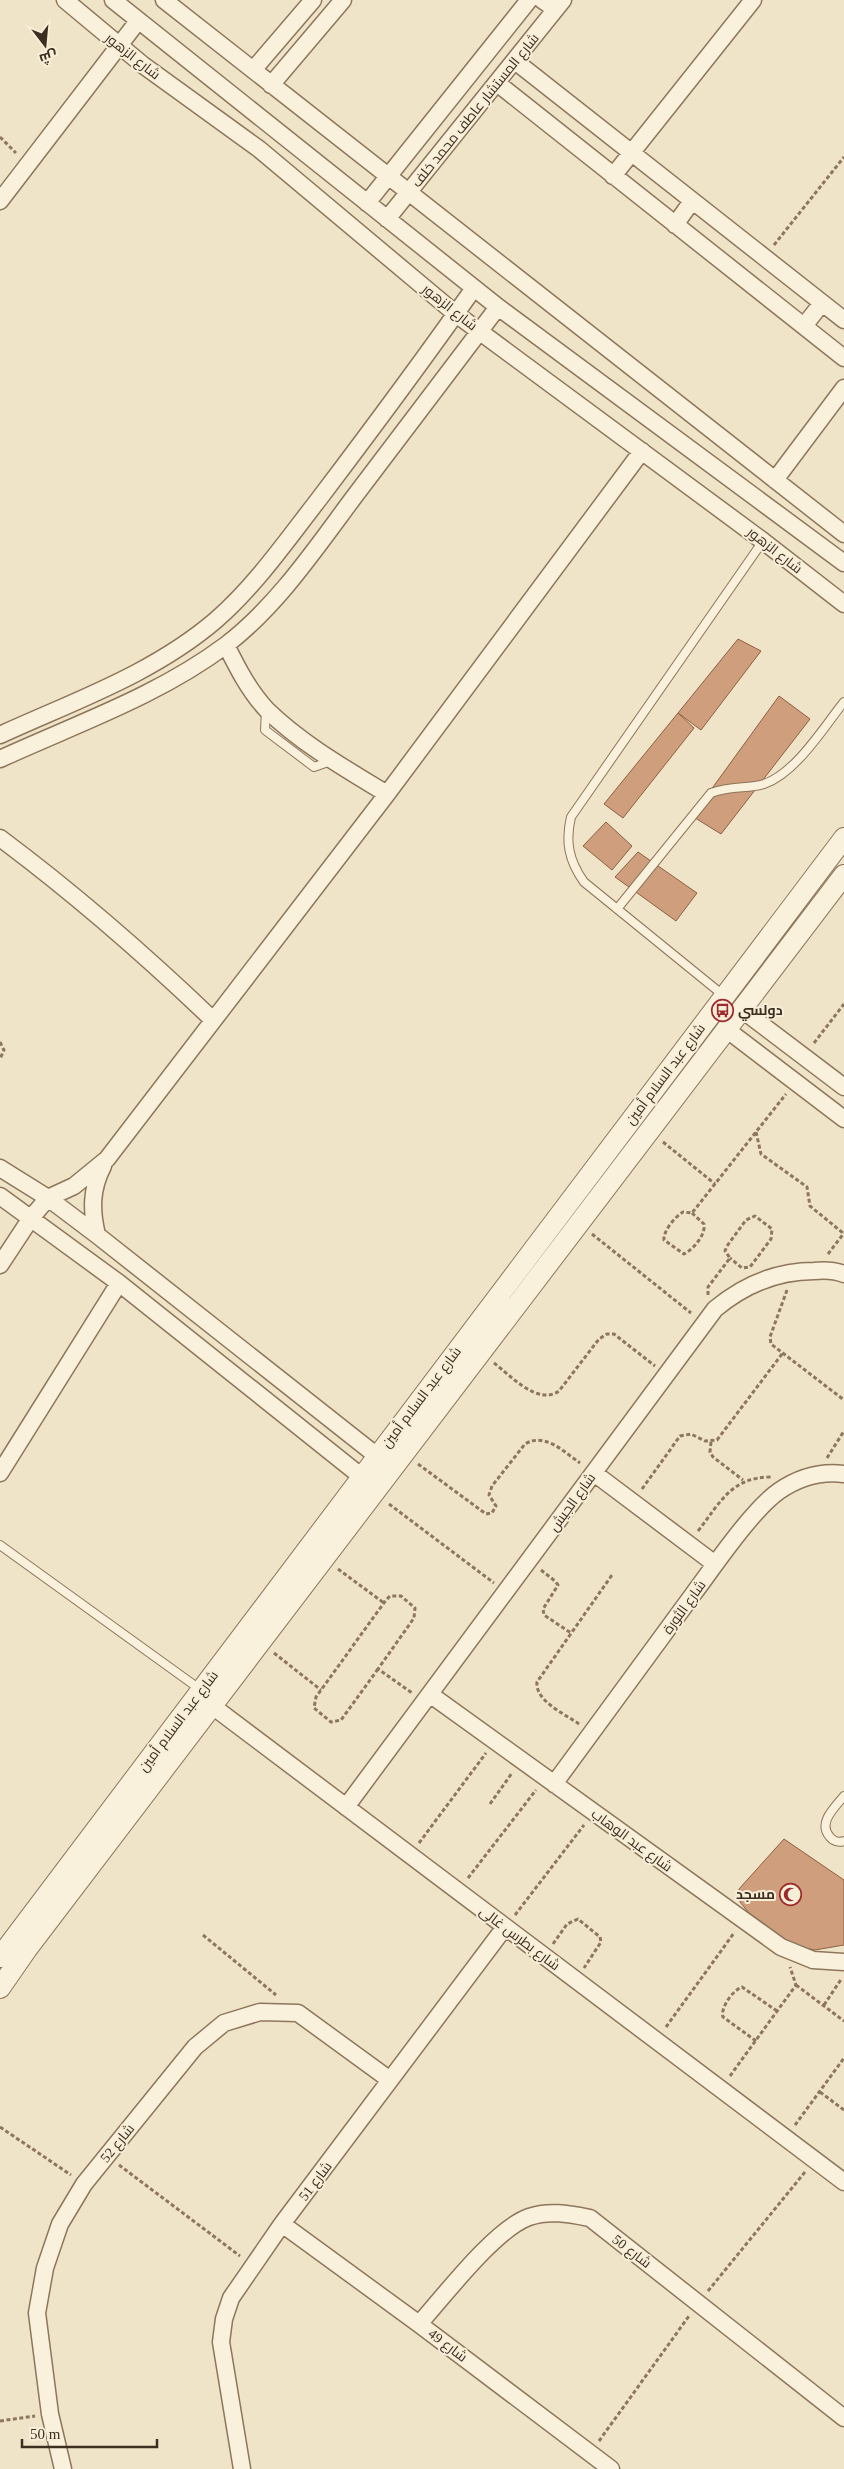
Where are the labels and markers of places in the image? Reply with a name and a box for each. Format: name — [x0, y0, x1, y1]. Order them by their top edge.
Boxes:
bus stop icon: دولسي — [710, 998, 734, 1022]
place label: دولسي — [738, 1003, 783, 1021]
mosque icon: مسجد — [779, 1882, 803, 1906]
place label: مسجد — [736, 1887, 775, 1902]

